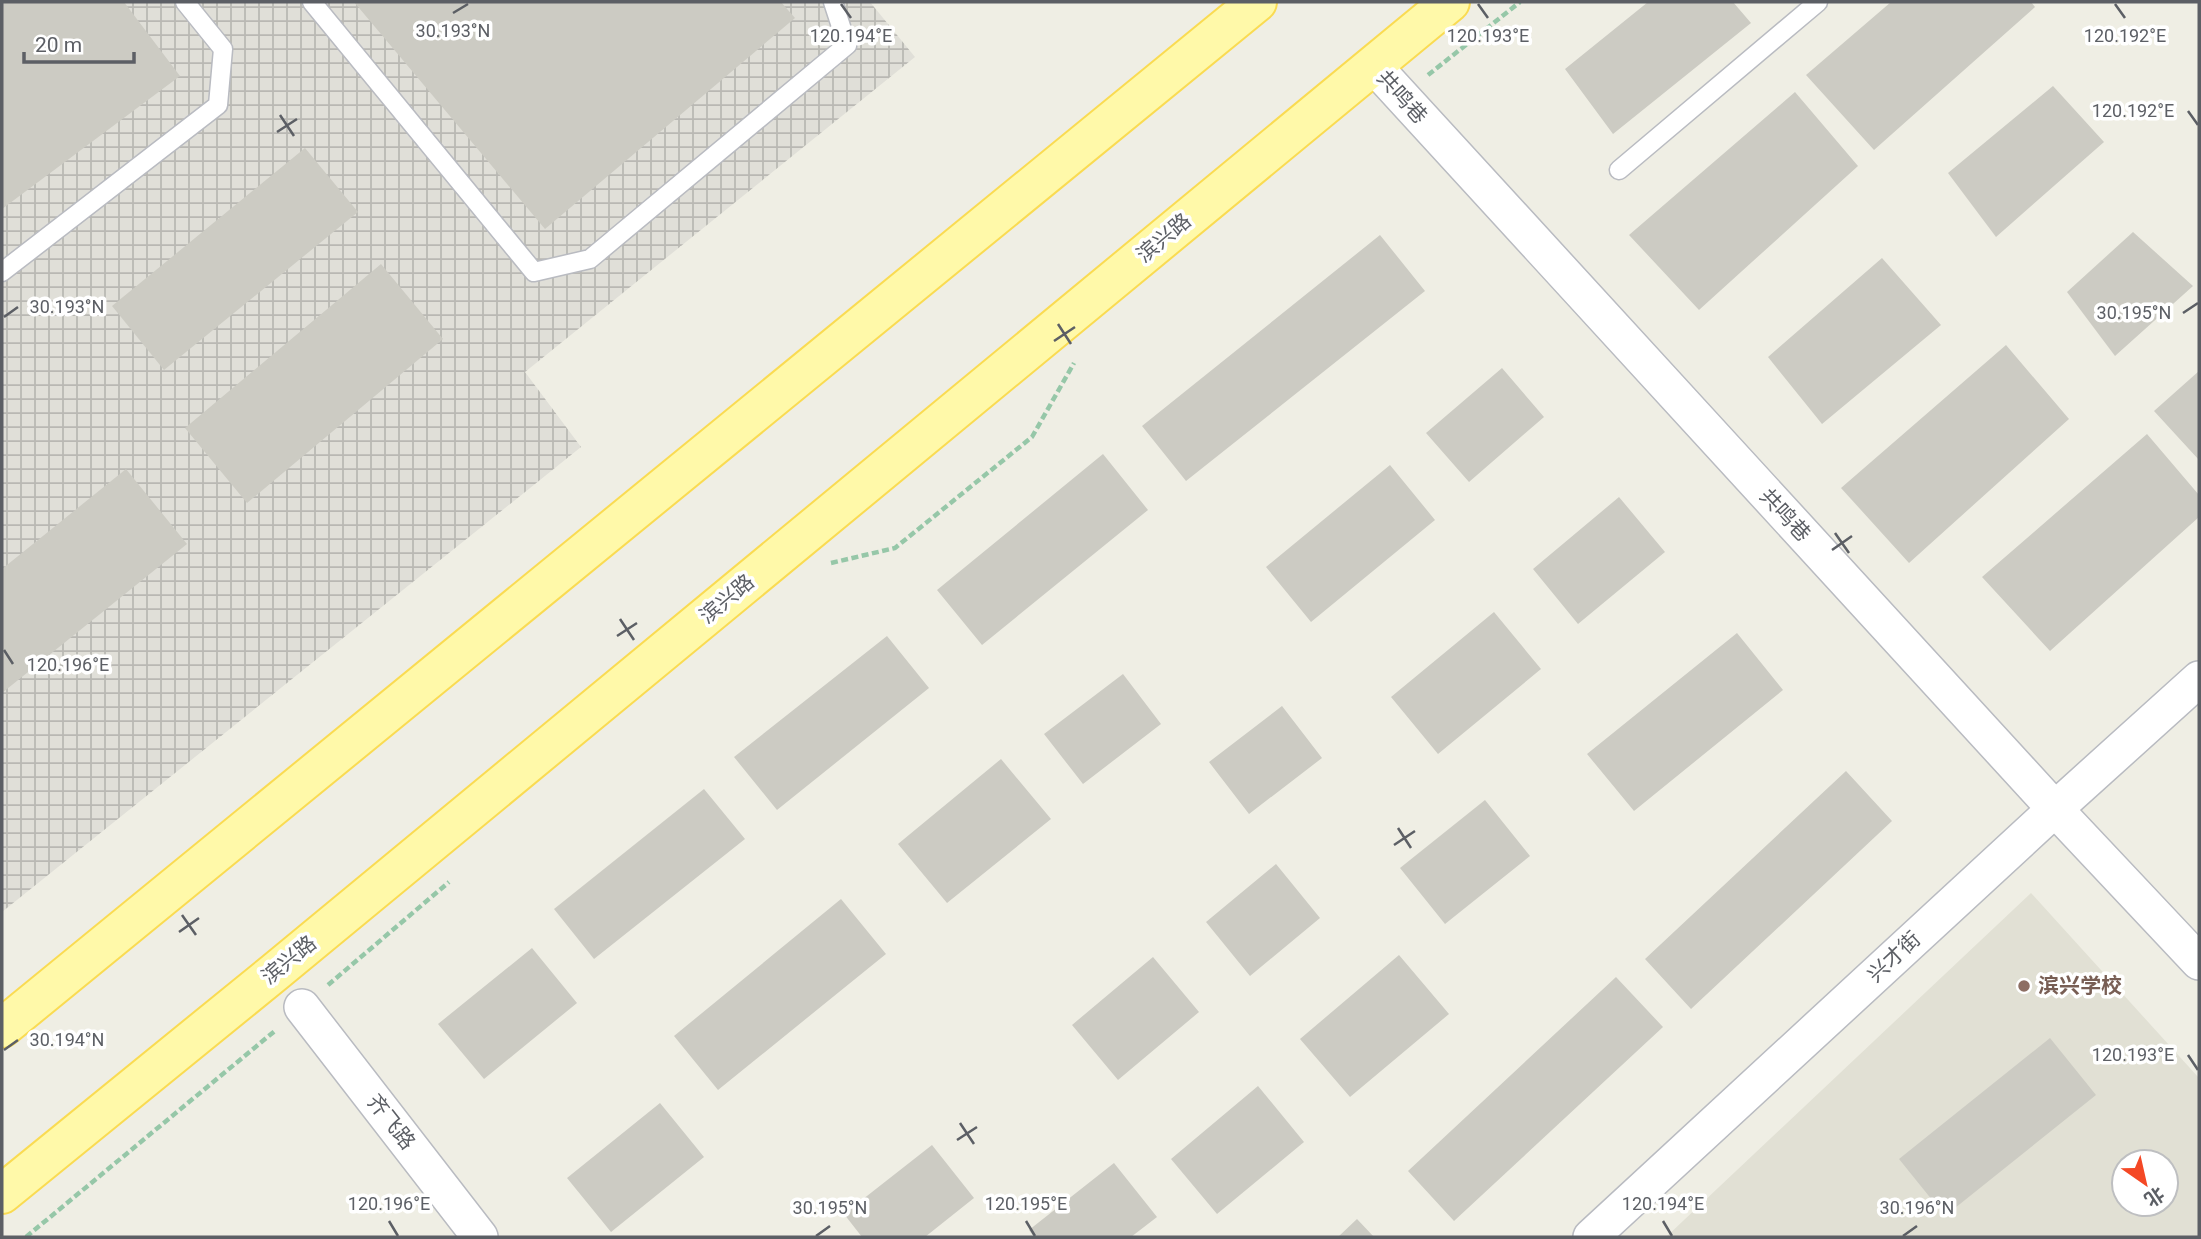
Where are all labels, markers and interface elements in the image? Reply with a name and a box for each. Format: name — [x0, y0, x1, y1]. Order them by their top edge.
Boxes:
text: 30.193°N — [416, 20, 490, 41]
scale bar — [24, 21, 135, 65]
text: 120.194°E — [810, 25, 892, 46]
text: 120.193°E — [1447, 25, 1529, 46]
text: 120.192°E — [2084, 25, 2166, 46]
text: 20 m — [35, 33, 82, 57]
street label: 共鸣巷 — [1372, 66, 1432, 128]
text: 120.192°E — [2092, 100, 2174, 121]
street label: 滨兴路 — [1132, 209, 1196, 267]
text: 30.193°N — [30, 296, 104, 317]
text: 30.195°N — [2097, 302, 2171, 323]
street label: 共鸣巷 — [1755, 484, 1815, 546]
street label: 滨兴路 — [695, 570, 759, 628]
text: 120.196°E — [27, 654, 109, 675]
street label: 兴才街 — [1863, 927, 1925, 987]
street label: 滨兴路 — [257, 931, 321, 989]
place label: 滨兴学校 — [2038, 974, 2122, 998]
marker: 滨兴学校 — [2016, 978, 2032, 994]
text: 30.194°N — [30, 1029, 104, 1050]
text: 120.193°E — [2092, 1044, 2174, 1065]
street label: 齐飞路 — [362, 1090, 420, 1154]
north arrow — [2110, 1148, 2180, 1218]
text: 北 — [2140, 1182, 2169, 1212]
text: 120.196°E — [348, 1193, 430, 1214]
text: 120.195°E — [985, 1193, 1067, 1214]
text: 120.194°E — [1622, 1193, 1704, 1214]
text: 30.195°N — [793, 1197, 867, 1218]
text: 30.196°N — [1880, 1197, 1954, 1218]

